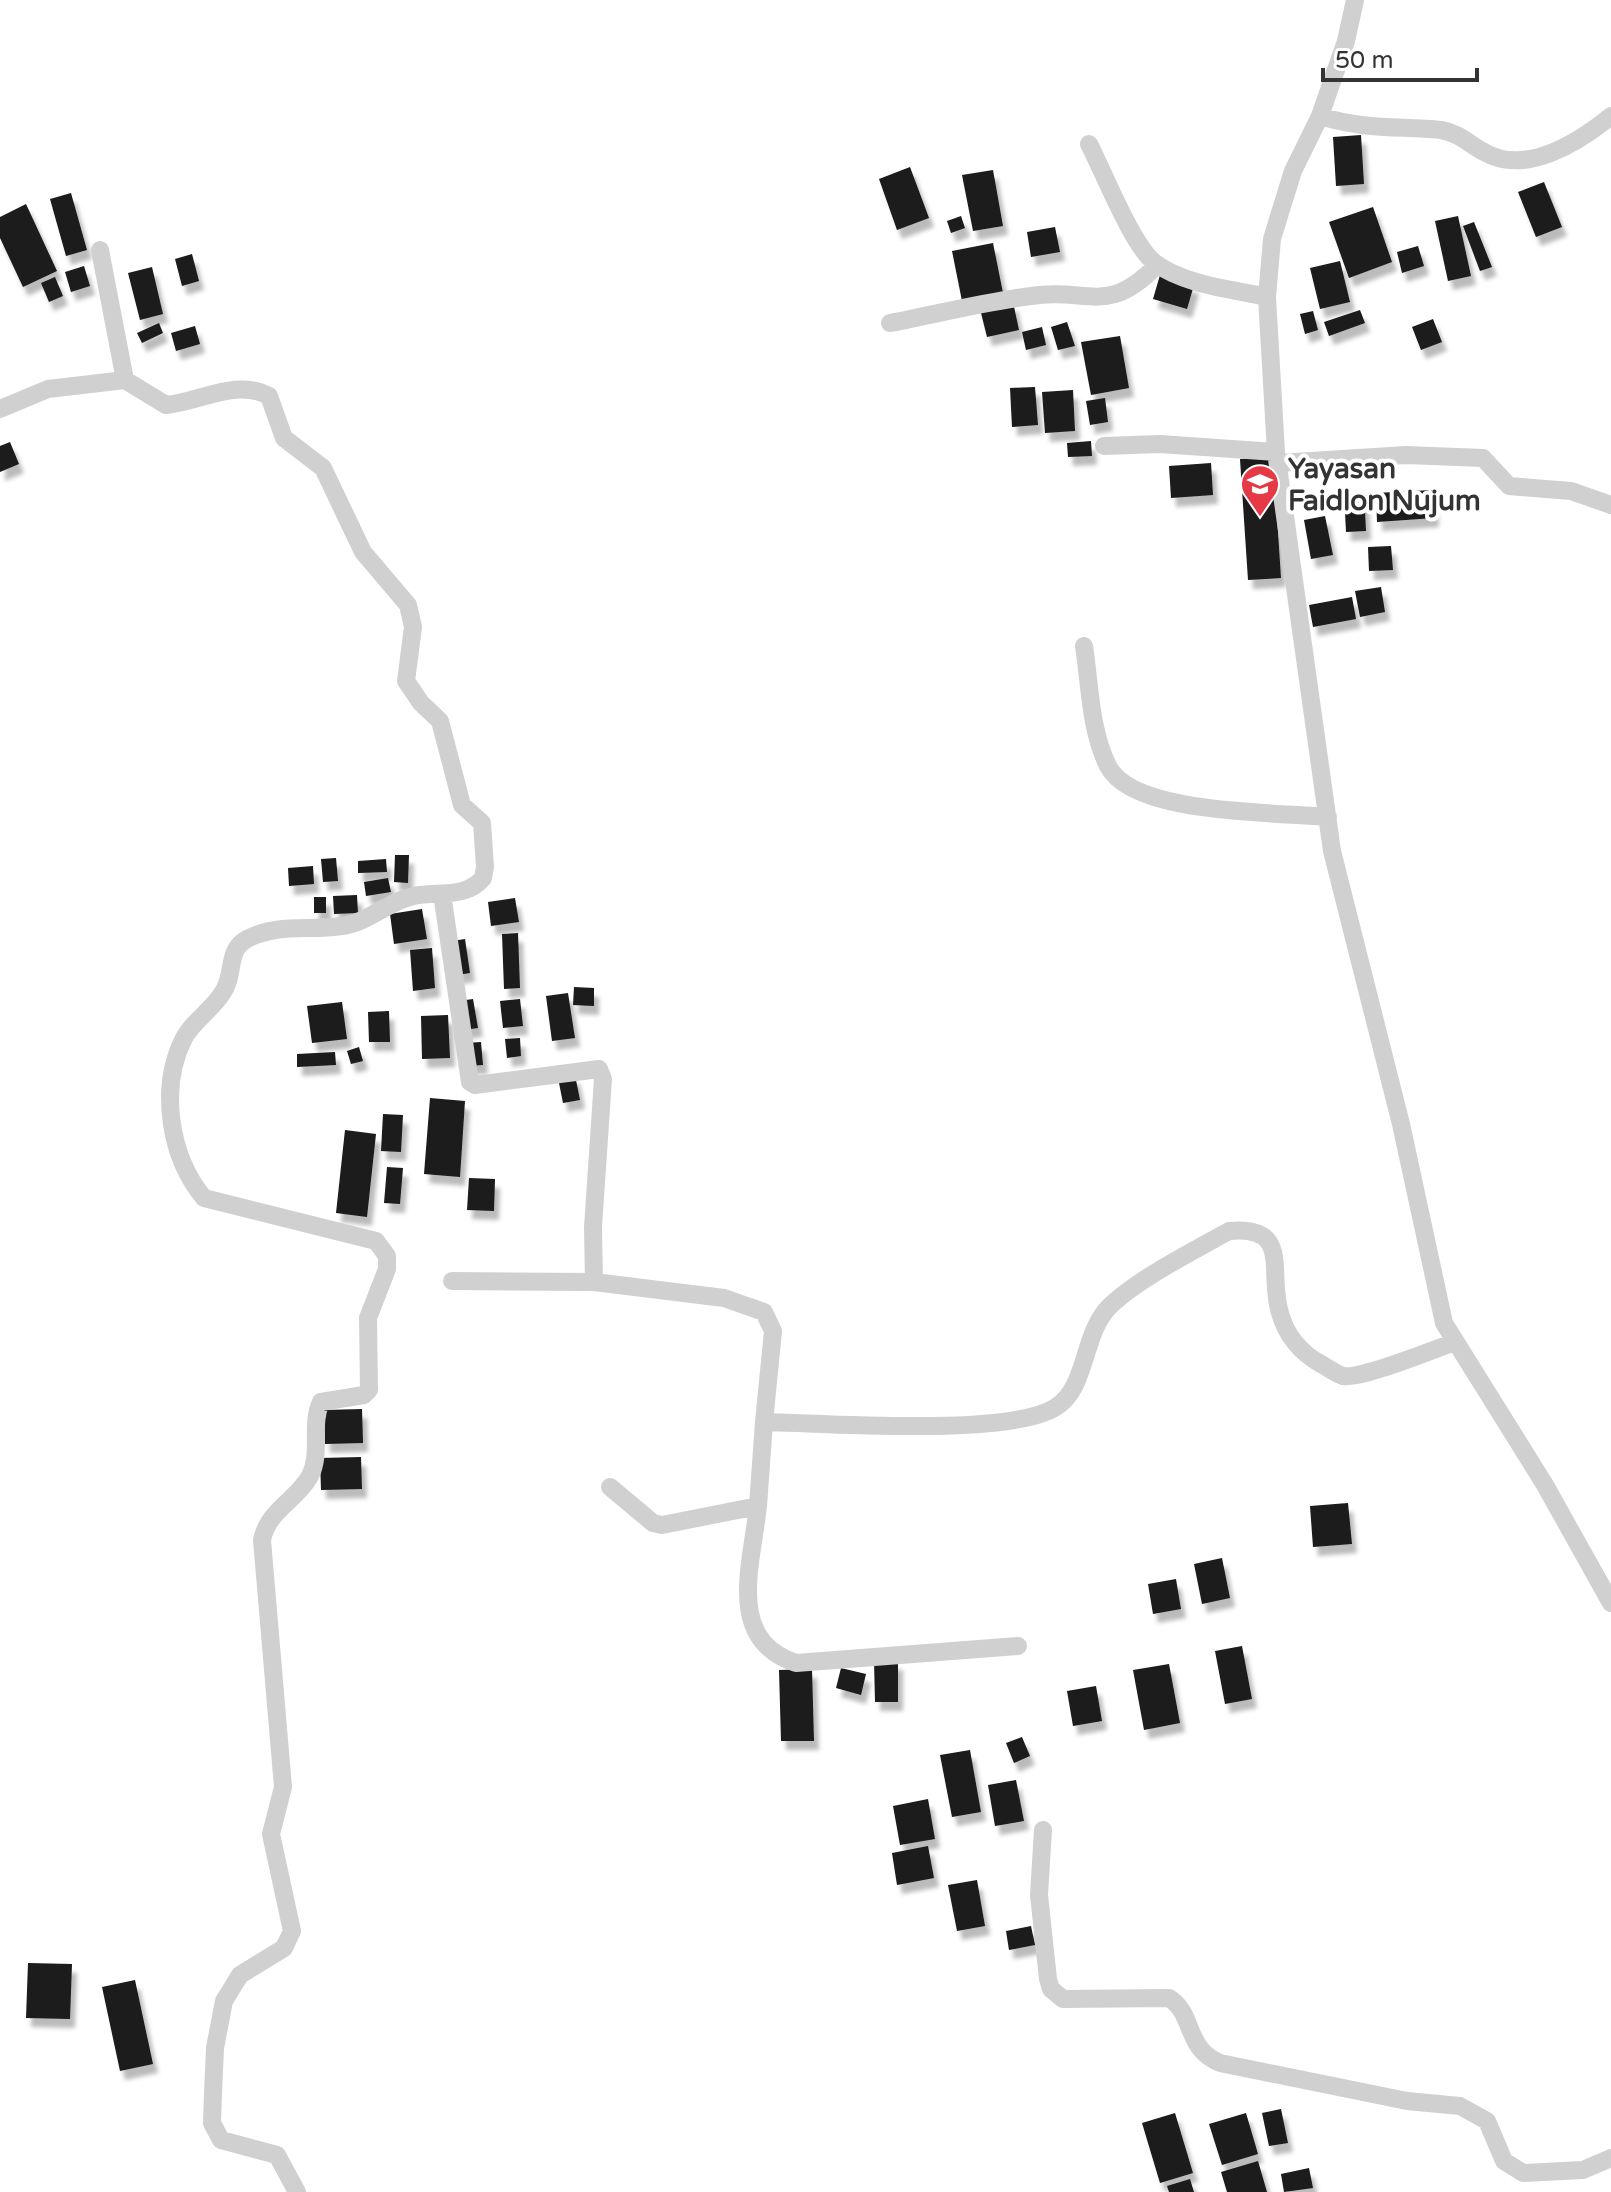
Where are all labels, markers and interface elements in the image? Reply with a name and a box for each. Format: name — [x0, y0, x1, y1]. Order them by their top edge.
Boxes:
scale bar — [1323, 32, 1477, 82]
text: 50 m — [1335, 46, 1393, 75]
place label: Yayasan Faidlon Nujum — [1288, 452, 1481, 518]
school or university icon: Yayasan Faidlon Nujum — [1239, 463, 1281, 518]

